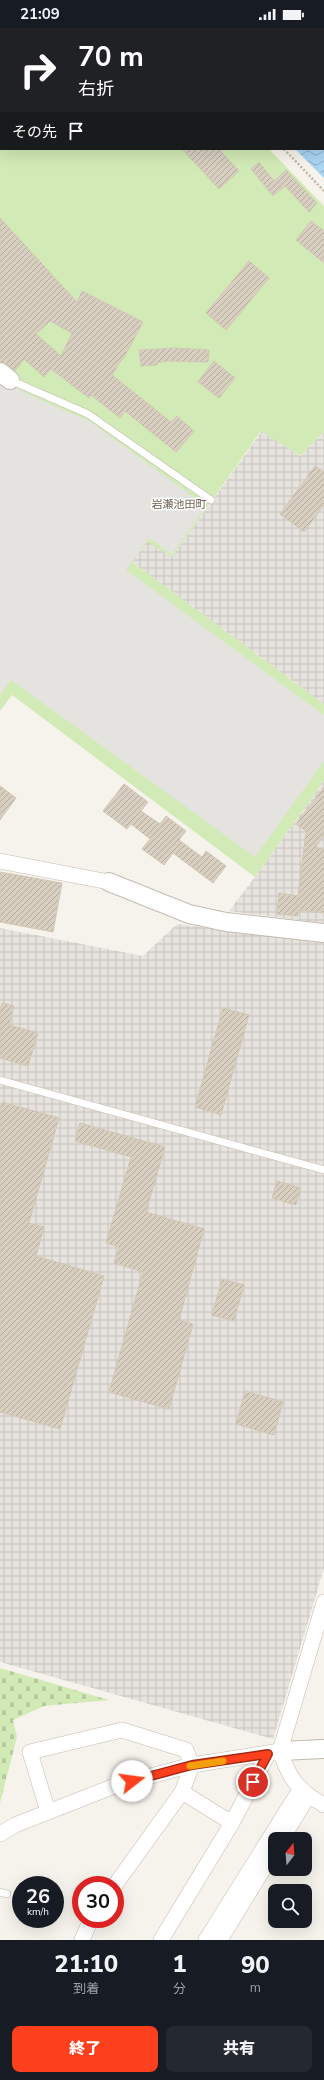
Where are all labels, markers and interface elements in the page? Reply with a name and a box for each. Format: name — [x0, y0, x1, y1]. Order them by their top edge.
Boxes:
text: 21:09 — [20, 4, 60, 24]
text: 70 m — [78, 38, 144, 76]
icon: right — [12, 44, 64, 96]
text: 右折 — [78, 77, 114, 101]
icon: arrive — [65, 120, 87, 142]
text: その先 — [12, 122, 57, 142]
district label: 岩瀬池田町 — [152, 497, 207, 512]
position arrow — [111, 1760, 153, 1802]
pin — [236, 1765, 270, 1799]
icon: arrive — [242, 1771, 264, 1793]
north arrow — [268, 1832, 312, 1876]
map controls — [268, 1832, 312, 1928]
speed limit sign: 30 — [72, 1876, 124, 1928]
text: 26 — [26, 1883, 50, 1910]
button: search — [268, 1884, 312, 1928]
text: km/h — [27, 1905, 49, 1919]
text: 21:10 — [54, 1948, 118, 1980]
text: 1 — [172, 1948, 187, 1980]
text: 90 — [241, 1949, 270, 1981]
text: m — [250, 1979, 261, 1997]
text: 到着 — [73, 1980, 99, 1998]
text: 分 — [173, 1980, 186, 1998]
button: 終了 — [12, 2026, 158, 2072]
button: 共有 — [166, 2026, 312, 2072]

